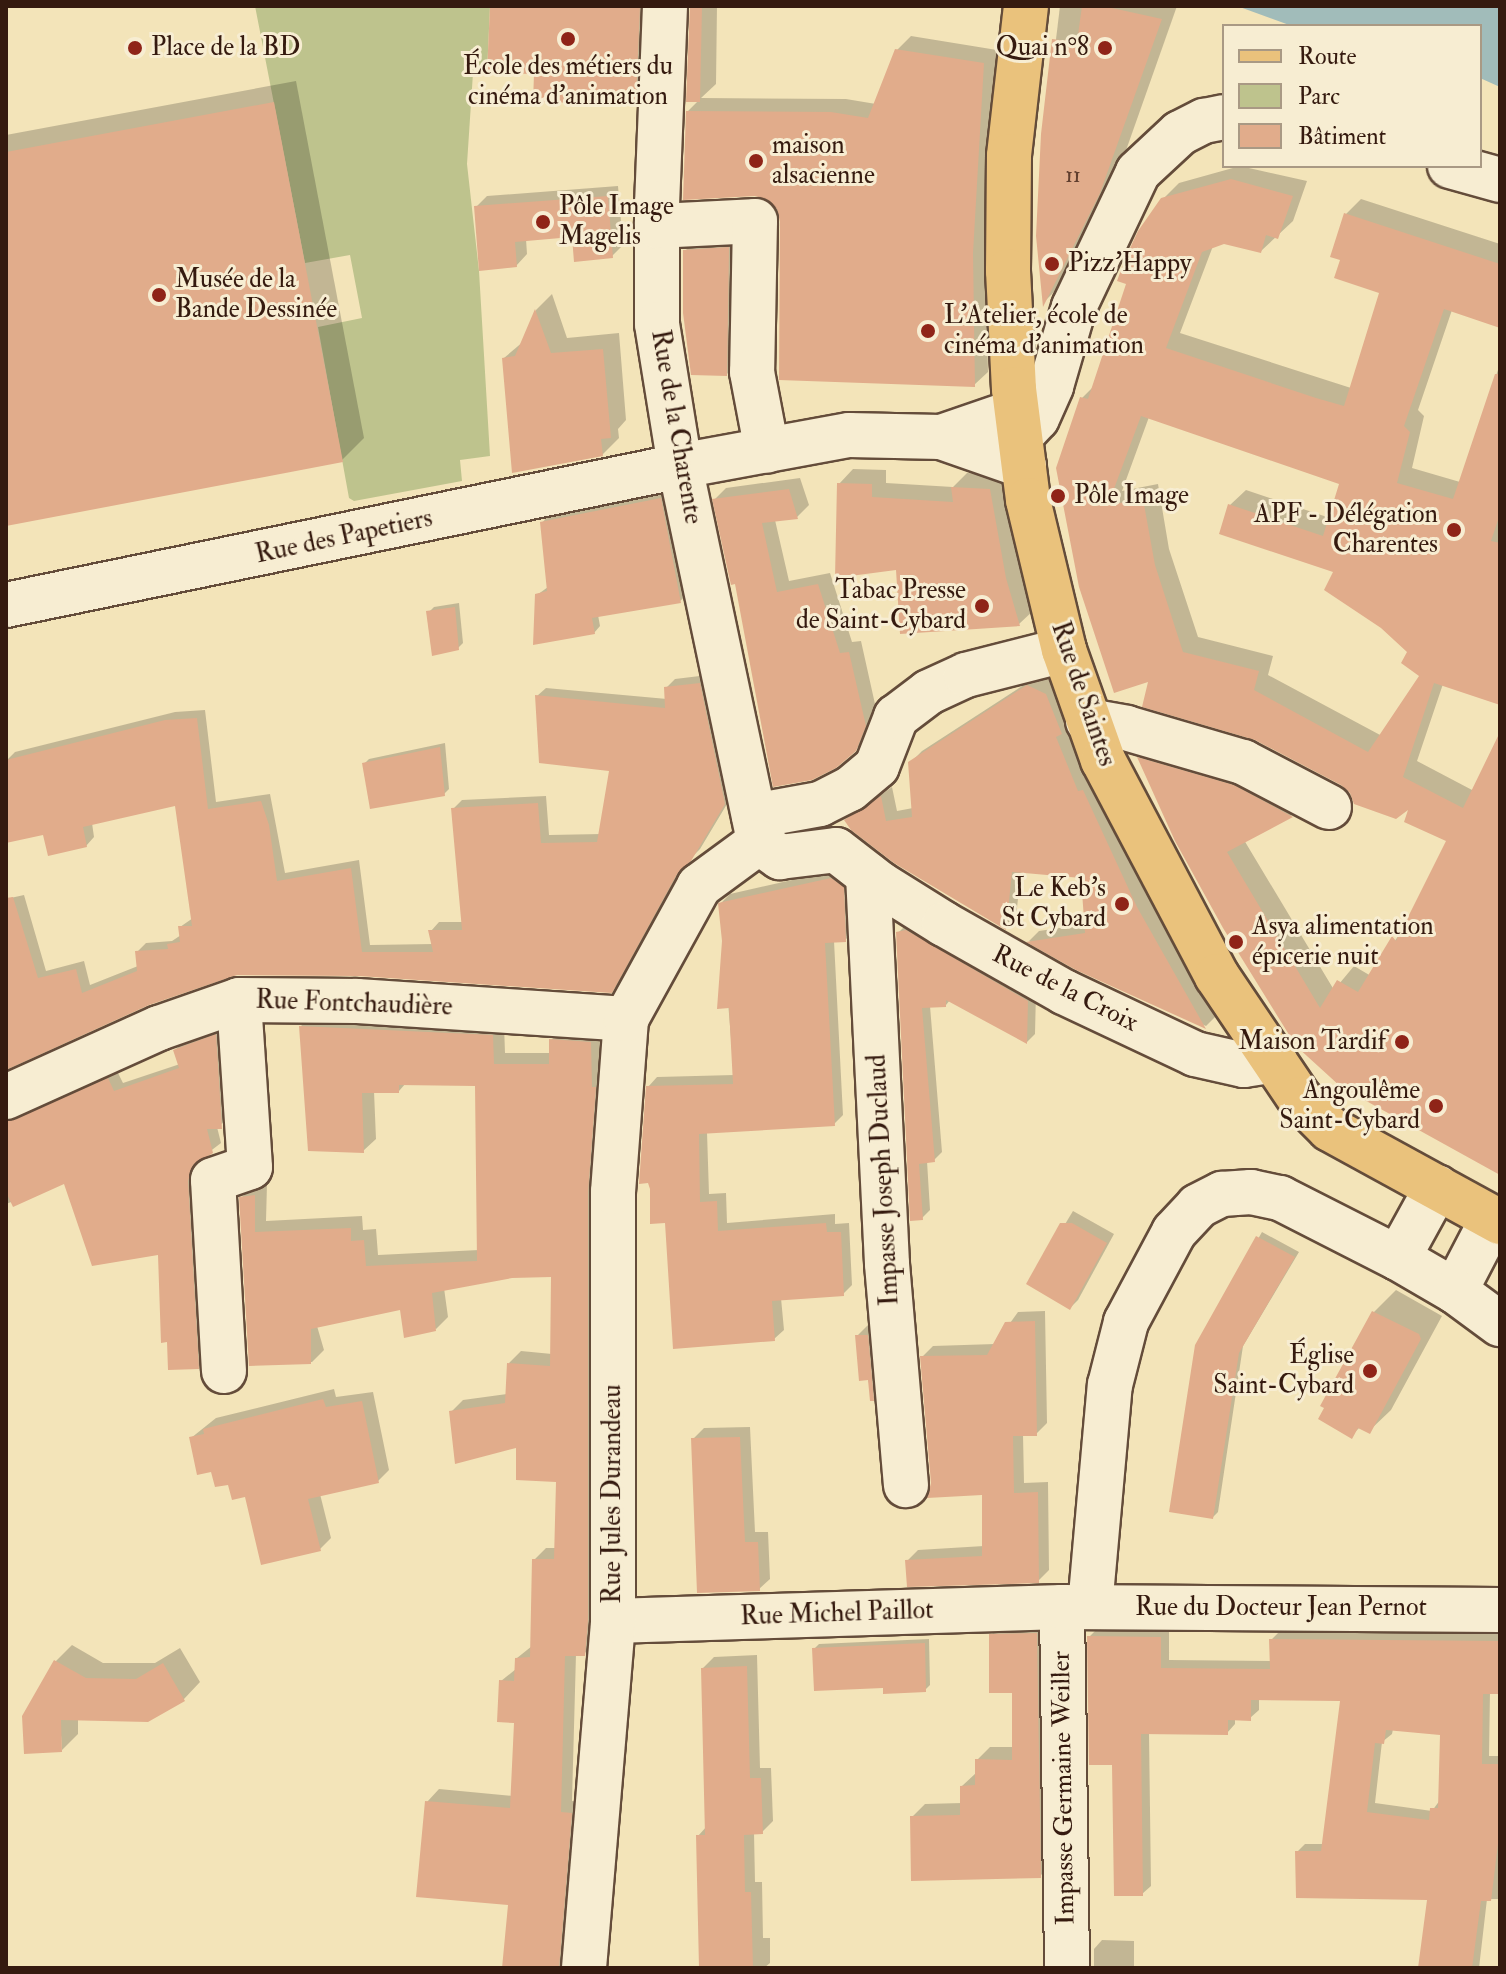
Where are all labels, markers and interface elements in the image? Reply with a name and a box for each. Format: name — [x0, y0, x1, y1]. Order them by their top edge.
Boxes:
legend — [1222, 24, 1482, 168]
marker: École des métiers du cinéma d'animation — [559, 30, 577, 48]
place label: Place de la BD — [151, 32, 300, 64]
place label: Quai n°8 — [996, 32, 1089, 64]
marker: Place de la BD — [126, 39, 144, 57]
marker: Quai n°8 — [1096, 39, 1114, 57]
text: Route — [1298, 41, 1357, 72]
place label: École des métiers du cinéma d'animation — [463, 51, 673, 112]
text: Parc — [1298, 81, 1340, 112]
text: Bâtiment — [1298, 121, 1386, 152]
place label: maison alsacienne — [772, 130, 875, 192]
marker: maison alsacienne — [747, 152, 765, 170]
house number: 11 — [1065, 163, 1081, 189]
place label: Pôle Image Magelis — [559, 191, 674, 252]
marker: Pôle Image Magelis — [534, 213, 552, 231]
place label: Pizz'Happy — [1068, 248, 1191, 280]
marker: Pizz'Happy — [1043, 255, 1061, 273]
place label: Musée de la Bande Dessinée — [175, 264, 337, 326]
marker: Musée de la Bande Dessinée — [150, 286, 168, 304]
place label: L'Atelier, école de cinéma d'animation — [944, 300, 1144, 362]
marker: L'Atelier, école de cinéma d'animation — [919, 322, 937, 340]
street label: Rue de la Charente — [644, 328, 708, 526]
place label: Pôle Image — [1074, 480, 1189, 512]
marker: Pôle Image — [1049, 487, 1067, 505]
place label: APF - Délégation Charentes — [1254, 499, 1438, 560]
street label: Rue des Papetiers — [253, 503, 435, 571]
marker: APF - Délégation Charentes — [1445, 521, 1463, 539]
place label: Tabac Presse de Saint-Cybard — [796, 575, 966, 636]
marker: Tabac Presse de Saint-Cybard — [973, 597, 991, 615]
street label: Rue de Saintes — [1044, 618, 1122, 770]
place label: Le Keb's St Cybard — [1002, 873, 1106, 934]
marker: Le Keb's St Cybard — [1113, 895, 1131, 913]
place label: Asya alimentation épicerie nuit — [1252, 911, 1434, 972]
marker: Asya alimentation épicerie nuit — [1227, 933, 1245, 951]
street label: Rue de la Croix — [987, 939, 1143, 1039]
street label: Rue Fontchaudière — [255, 985, 453, 1023]
place label: Maison Tardif — [1238, 1026, 1386, 1058]
marker: Maison Tardif — [1393, 1033, 1411, 1051]
street label: Impasse Joseph Duclaud — [862, 1053, 906, 1307]
place label: Angoulême Saint-Cybard — [1279, 1075, 1420, 1136]
marker: Angoulême Saint-Cybard — [1427, 1097, 1445, 1115]
place label: Église Saint-Cybard — [1213, 1340, 1354, 1402]
marker: Église Saint-Cybard — [1361, 1362, 1379, 1380]
street label: Rue Jules Durandeau — [597, 1384, 629, 1604]
street label: Rue du Docteur Jean Pernot — [1135, 1592, 1427, 1624]
street label: Rue Michel Paillot — [740, 1595, 934, 1633]
street label: Impasse Germaine Weiller — [1046, 1651, 1082, 1925]

